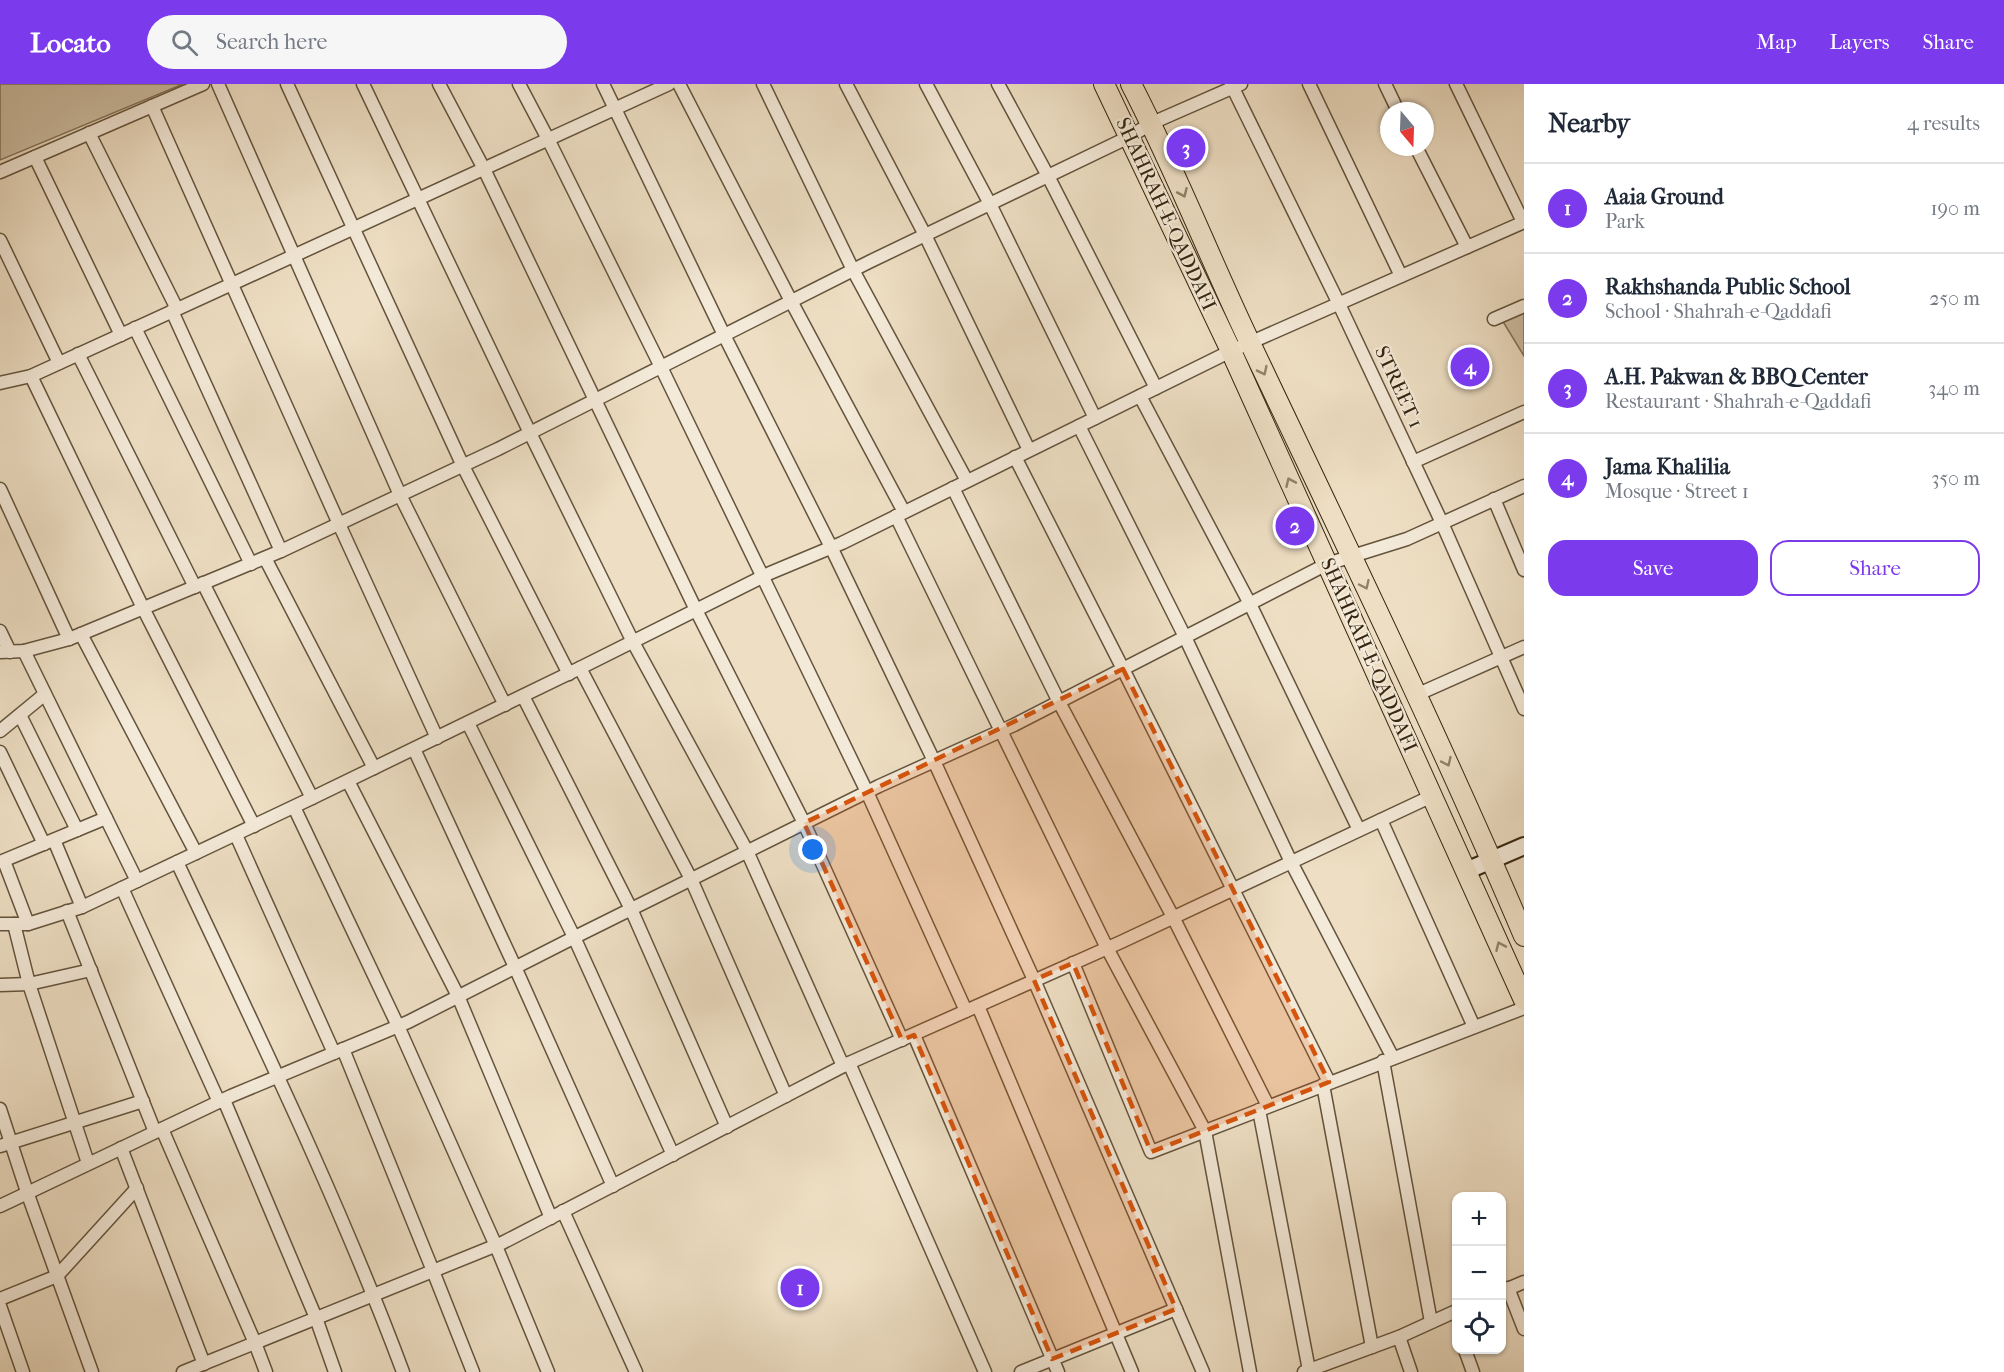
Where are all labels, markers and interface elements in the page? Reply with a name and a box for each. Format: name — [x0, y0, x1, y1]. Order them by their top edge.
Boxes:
search box — [147, 15, 567, 69]
text: Locato — [30, 26, 111, 59]
icon: search — [168, 26, 201, 59]
text: Search here — [216, 29, 327, 55]
text: Map — [1756, 30, 1797, 54]
text: Layers — [1830, 30, 1889, 54]
text: Share — [1922, 30, 1974, 54]
north arrow — [1380, 102, 1434, 156]
text: Nearby — [1548, 108, 1630, 139]
text: 4 results — [1907, 112, 1980, 135]
street label: SHAHRAH-E-QADDAFI — [1111, 114, 1221, 314]
pin: 3 — [1166, 126, 1206, 170]
text: Aaia Ground — [1605, 184, 1724, 210]
one-way arrow — [1176, 187, 1188, 198]
text: 1 — [1564, 197, 1571, 220]
text: 190 m — [1930, 197, 1980, 220]
text: Park — [1605, 210, 1645, 233]
text: Rakhshanda Public School — [1605, 274, 1851, 300]
text: 2 — [1562, 287, 1573, 310]
text: 250 m — [1929, 287, 1980, 310]
text: School · Shahrah-e-Qaddafi — [1605, 300, 1832, 323]
street label: STREET 1 — [1370, 342, 1428, 432]
pin: 4 — [1450, 344, 1490, 390]
text: A.H. Pakwan & BBQ Center — [1605, 364, 1868, 390]
one-way arrow — [1256, 365, 1268, 376]
text: 3 — [1563, 377, 1572, 400]
text: 340 m — [1928, 377, 1980, 400]
text: Restaurant · Shahrah-e-Qaddafi — [1605, 390, 1871, 413]
text: Jama Khalilia — [1605, 454, 1730, 480]
text: 4 — [1562, 467, 1573, 490]
text: 350 m — [1931, 467, 1980, 490]
one-way arrow — [1285, 477, 1297, 488]
text: Mosque · Street 1 — [1605, 480, 1749, 503]
pin: 2 — [1276, 504, 1314, 548]
button: Save — [1548, 540, 1758, 596]
button: Share — [1770, 540, 1980, 596]
street label: SHAHRAH-E-QADDAFI — [1316, 554, 1422, 756]
one-way arrow — [1358, 579, 1370, 590]
one-way arrow — [1439, 756, 1451, 767]
your location — [798, 835, 827, 864]
one-way arrow — [1495, 942, 1507, 953]
map controls — [1452, 1192, 1506, 1354]
button: + — [1452, 1192, 1506, 1246]
button: − — [1452, 1246, 1506, 1300]
pin: 1 — [780, 1266, 820, 1310]
button: locate — [1452, 1300, 1506, 1354]

